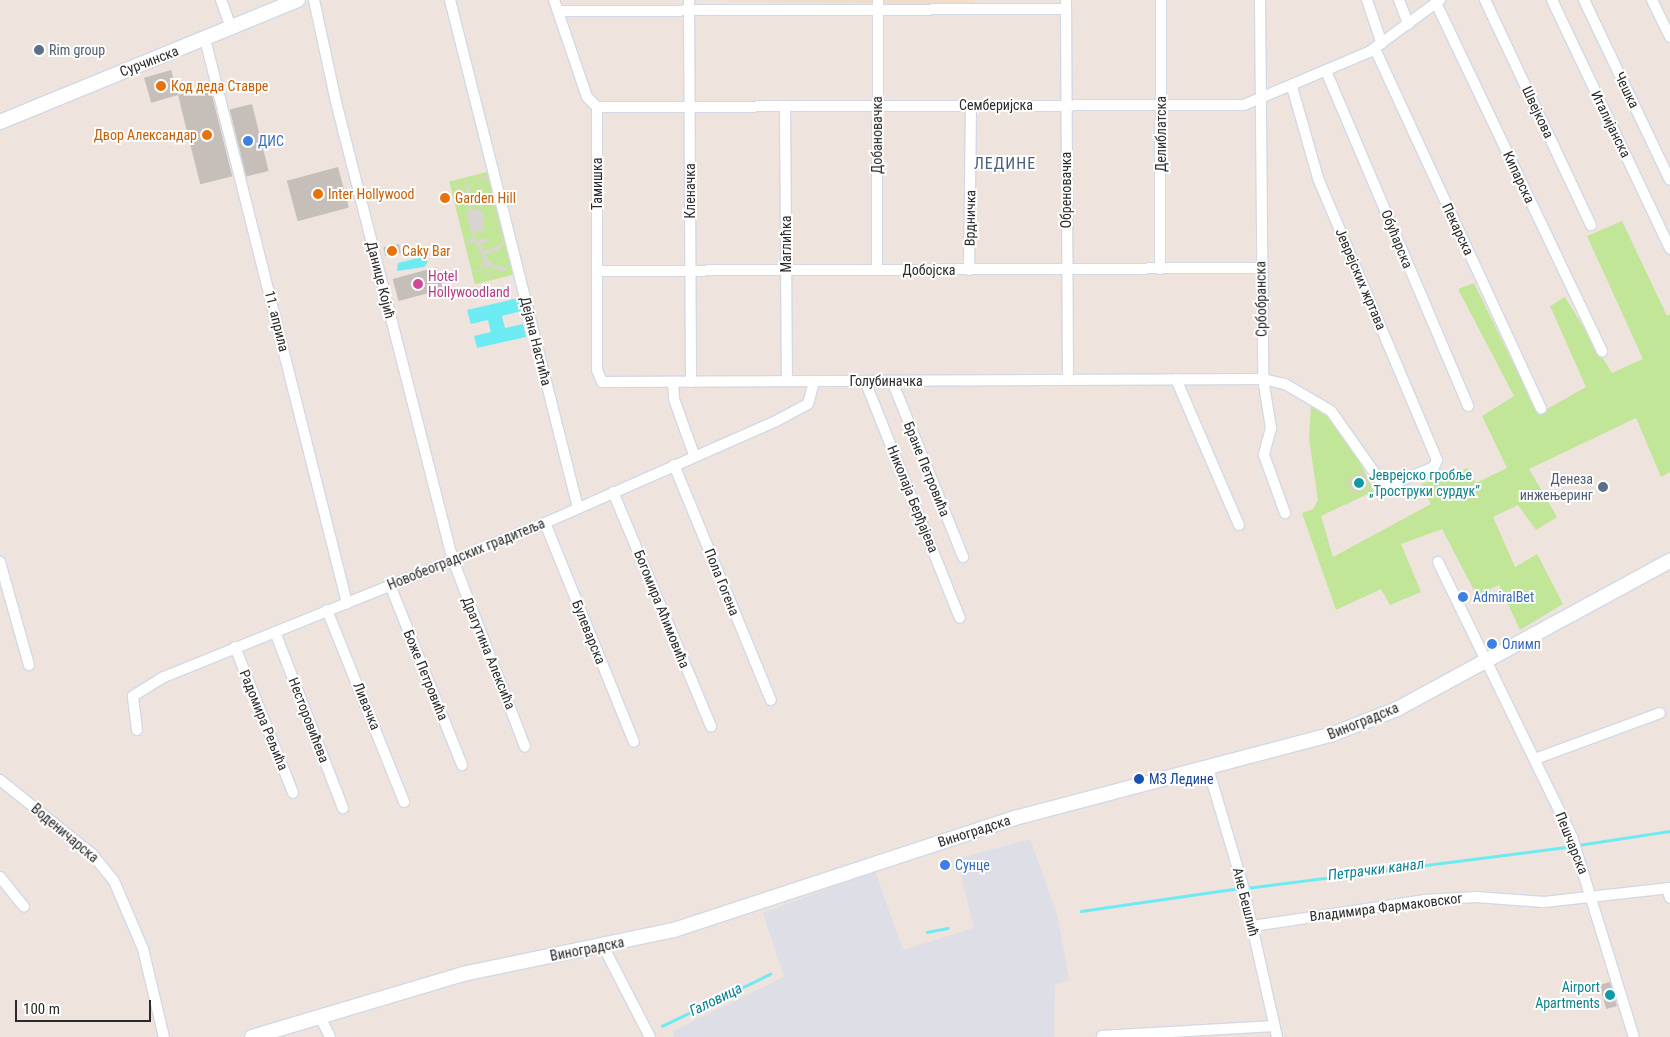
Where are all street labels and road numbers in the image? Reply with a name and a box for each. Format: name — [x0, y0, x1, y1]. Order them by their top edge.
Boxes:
street label: Сурчинска — [117, 42, 181, 80]
street label: Чешка — [1611, 69, 1643, 111]
street label: Швејкова — [1519, 83, 1557, 141]
street label: Италијанска — [1588, 88, 1634, 160]
street label: Добановачка — [869, 96, 885, 174]
street label: Делиблатска — [1153, 96, 1169, 172]
street label: Семберијска — [959, 97, 1033, 113]
street label: Кипарска — [1500, 148, 1538, 206]
street label: Обреновачка — [1058, 152, 1074, 228]
street label: Тамишка — [589, 158, 605, 210]
street label: Кленачка — [682, 163, 698, 219]
street label: Врдничка — [961, 190, 979, 246]
street label: Пекарска — [1439, 200, 1477, 258]
street label: Обућарска — [1378, 207, 1416, 271]
street label: Маглићка — [778, 216, 794, 272]
street label: Јеврејских жртава — [1332, 226, 1390, 332]
street label: Данице Којић — [363, 240, 399, 320]
street label: Србобранска — [1252, 261, 1270, 337]
street label: Добојска — [902, 262, 956, 278]
street label: 11. априла — [261, 289, 293, 353]
street label: Дејана Настића — [517, 295, 555, 387]
street label: Голубиначка — [849, 373, 923, 389]
street label: Бране Петровића — [900, 419, 954, 519]
street label: Николаја Берђајева — [884, 443, 942, 555]
street label: Новобеоградских градитеља — [385, 515, 547, 593]
street label: Пола Гогена — [701, 546, 743, 618]
street label: Богомира Аћимовића — [631, 547, 693, 671]
street label: Драгутина Алексића — [459, 594, 519, 712]
street label: Булеварска — [569, 598, 609, 666]
street label: Боже Петровића — [400, 627, 452, 723]
street label: Радомира Рељића — [236, 667, 292, 773]
street label: Несторовићева — [285, 675, 333, 765]
street label: Ливачка — [350, 680, 384, 732]
street label: Виноградска — [1325, 699, 1401, 743]
street label: Воденичарска — [28, 800, 102, 866]
street label: Пешчарска — [1552, 810, 1592, 876]
street label: Виноградска — [936, 811, 1012, 851]
street label: Ане Бешлић — [1229, 866, 1263, 938]
street label: Владимира Фармаковског — [1309, 889, 1463, 925]
street label: Виноградска — [549, 934, 625, 964]

